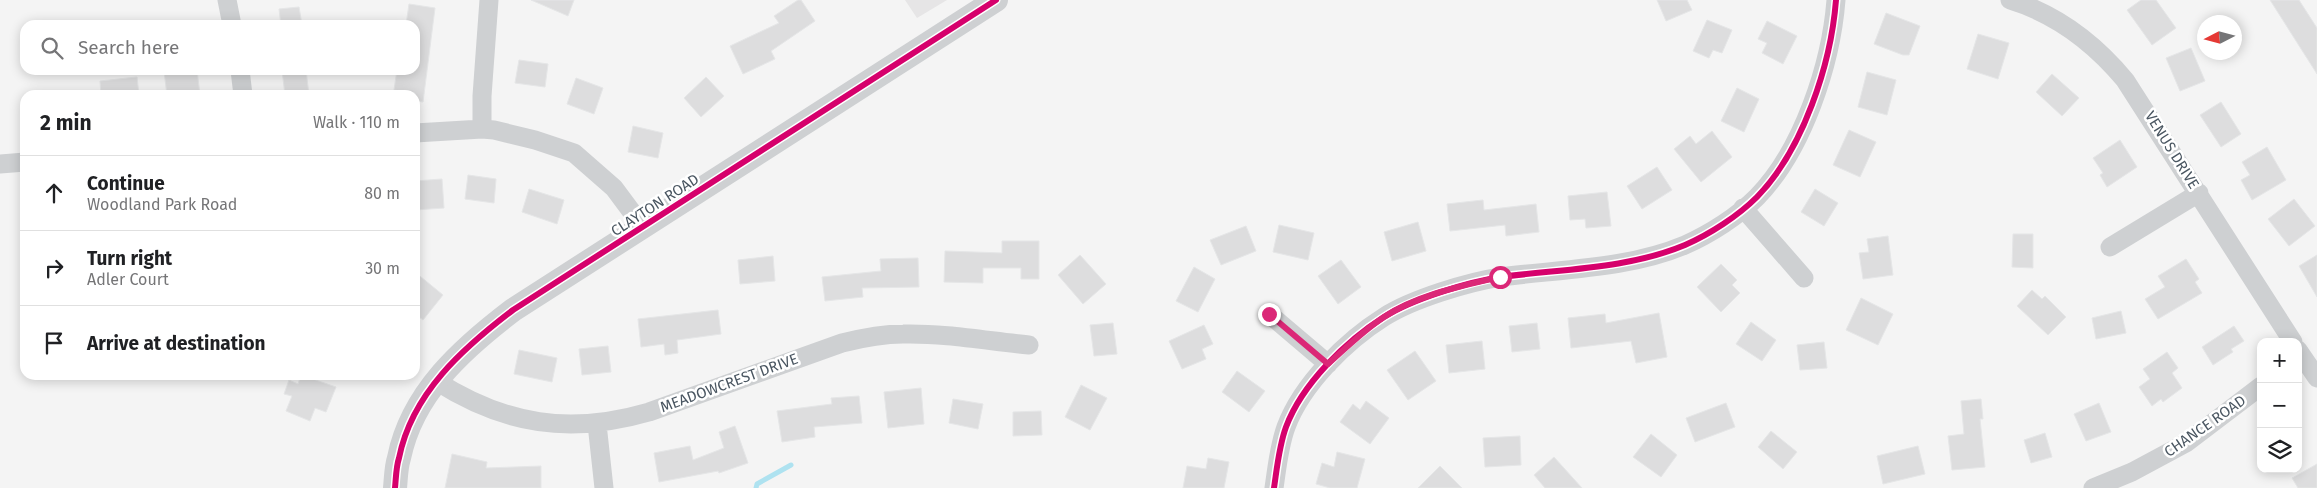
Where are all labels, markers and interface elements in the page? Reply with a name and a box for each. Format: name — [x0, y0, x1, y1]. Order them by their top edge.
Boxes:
north arrow — [2197, 15, 2242, 60]
search box — [20, 20, 420, 75]
icon: search — [38, 34, 66, 62]
text: Search here — [78, 36, 179, 59]
street label: VENUS DRIVE — [2141, 108, 2203, 192]
text: 2 min — [40, 110, 92, 136]
text: Walk · 110 m — [313, 113, 400, 132]
street label: CLAYTON ROAD — [608, 170, 702, 240]
text: Continue — [87, 172, 165, 195]
icon: ahead — [40, 179, 68, 207]
text: 80 m — [364, 184, 400, 203]
text: Woodland Park Road — [87, 195, 237, 214]
text: Turn right — [87, 247, 172, 270]
icon: right — [40, 254, 68, 282]
text: 30 m — [365, 259, 400, 278]
route start — [1489, 266, 1512, 289]
text: Adler Court — [87, 270, 169, 289]
route end — [1258, 303, 1281, 326]
icon: arrive — [40, 329, 68, 357]
text: Arrive at destination — [87, 332, 266, 355]
map controls — [2257, 338, 2302, 473]
button: + — [2257, 338, 2302, 383]
street label: MEADOWCREST DRIVE — [658, 350, 800, 416]
button: − — [2257, 383, 2302, 428]
street label: CHANCE ROAD — [2161, 391, 2249, 461]
button: layers — [2257, 428, 2302, 473]

